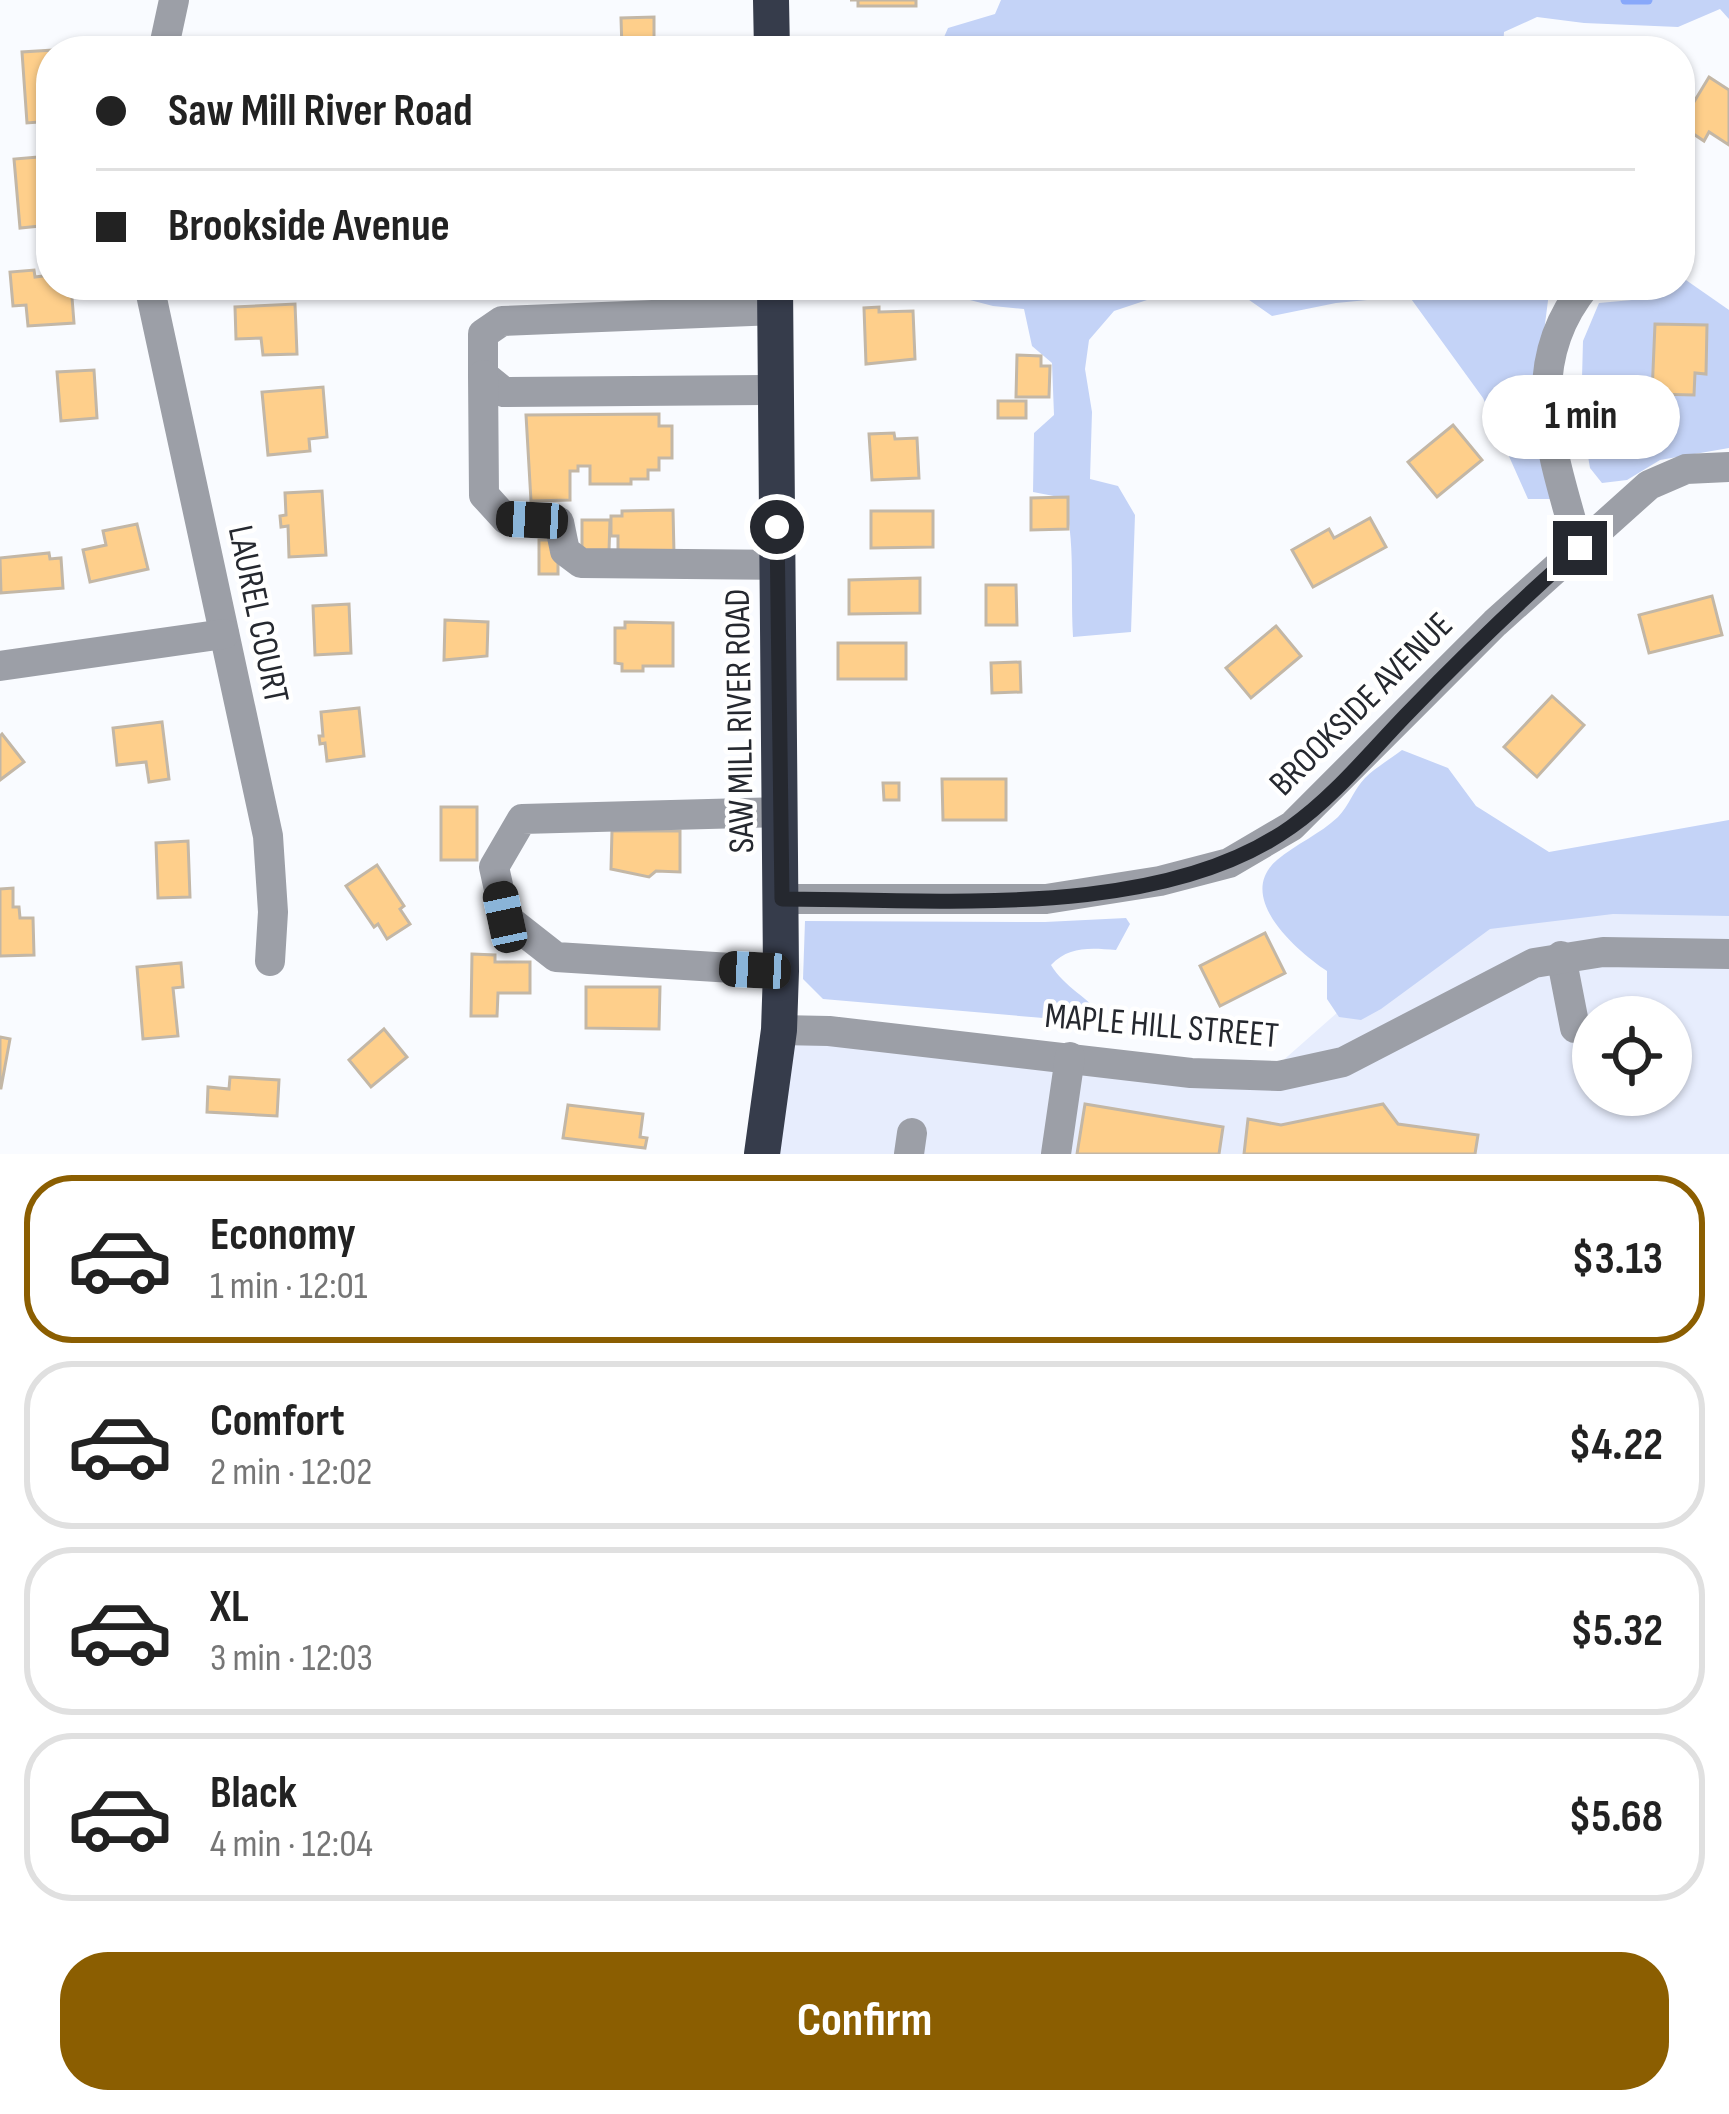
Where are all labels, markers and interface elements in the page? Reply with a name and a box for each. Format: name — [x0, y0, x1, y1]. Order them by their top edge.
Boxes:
text: Saw Mill River Road — [168, 84, 473, 139]
text: Brookside Avenue — [168, 199, 450, 254]
callout: 1 min — [1481, 374, 1679, 458]
text: 1 min — [1545, 393, 1617, 440]
car — [495, 500, 569, 540]
route start — [750, 500, 804, 554]
route end — [1553, 521, 1607, 575]
street label: LAUREL COURT — [218, 522, 297, 707]
street label: SAW MILL RIVER ROAD — [717, 588, 764, 854]
street label: BROOKSIDE AVENUE — [1261, 604, 1462, 805]
car — [480, 878, 530, 956]
car — [718, 950, 792, 990]
street label: MAPLE HILL STREET — [1043, 995, 1280, 1058]
map controls — [1572, 996, 1692, 1116]
button: locate — [1572, 996, 1692, 1116]
icon: car — [66, 1205, 174, 1313]
text: Economy — [210, 1208, 356, 1263]
text: $3.13 — [1571, 1232, 1663, 1287]
text: 1 min · 12:01 — [210, 1263, 368, 1310]
icon: car — [66, 1391, 174, 1499]
text: Comfort — [210, 1394, 345, 1449]
text: $4.22 — [1568, 1418, 1663, 1473]
text: 2 min · 12:02 — [210, 1449, 372, 1496]
icon: car — [66, 1577, 174, 1685]
text: XL — [210, 1580, 249, 1635]
text: $5.32 — [1570, 1604, 1663, 1659]
text: 3 min · 12:03 — [210, 1635, 373, 1682]
icon: car — [66, 1763, 174, 1871]
text: Black — [210, 1766, 297, 1821]
text: $5.68 — [1569, 1790, 1663, 1845]
text: 4 min · 12:04 — [210, 1821, 373, 1868]
button: Confirm — [60, 1952, 1669, 2090]

